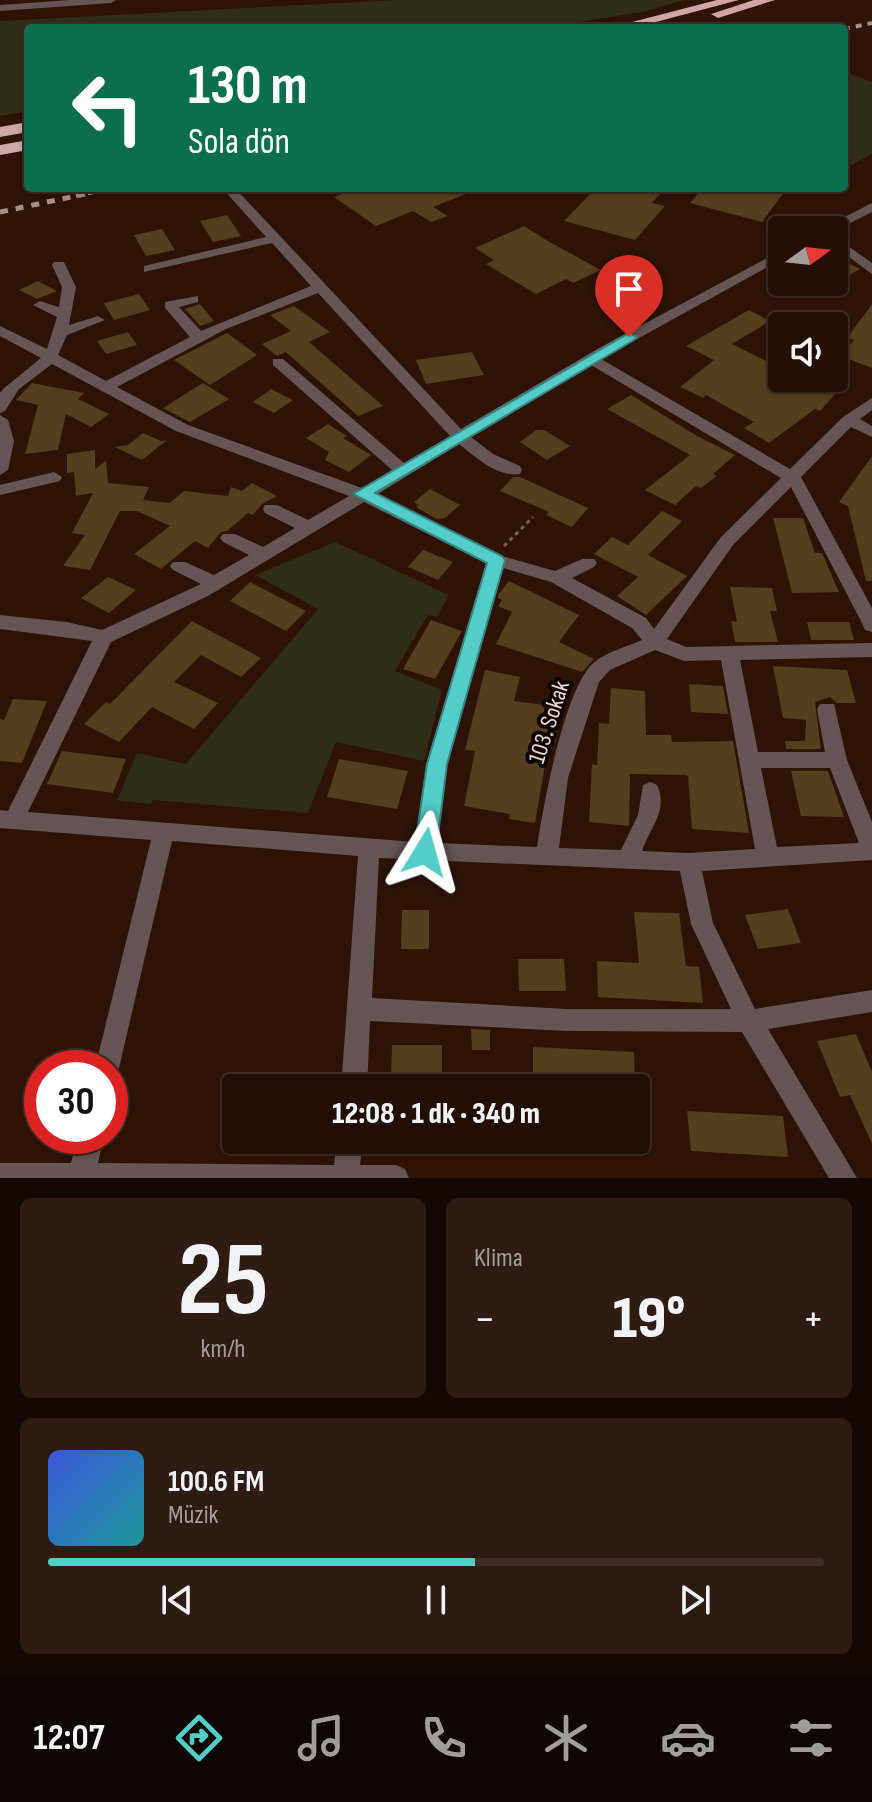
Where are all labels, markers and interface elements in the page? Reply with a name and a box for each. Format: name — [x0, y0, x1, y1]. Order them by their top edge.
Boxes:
text: 130 m — [188, 53, 308, 120]
icon: left — [56, 56, 160, 160]
text: Sola dön — [188, 121, 290, 164]
north arrow — [768, 216, 848, 296]
map controls — [768, 216, 848, 392]
pin — [595, 255, 663, 337]
icon: arrive — [607, 267, 651, 311]
button: sound — [768, 312, 848, 392]
street label: 103. Sokak — [522, 677, 576, 767]
position arrow — [383, 810, 467, 894]
speed limit sign: 30 — [24, 1050, 128, 1154]
text: 12:08 · 1 dk · 340 m — [332, 1096, 540, 1132]
text: 25 — [177, 1219, 269, 1344]
text: Klima — [474, 1243, 523, 1274]
text: 19° — [612, 1283, 686, 1355]
text: − — [474, 1293, 496, 1346]
text: + — [802, 1293, 824, 1346]
text: km/h — [201, 1334, 245, 1365]
text: 100.6 FM — [168, 1464, 264, 1500]
text: Müzik — [168, 1500, 218, 1531]
icon: previous — [155, 1578, 199, 1622]
icon: pause — [414, 1578, 458, 1622]
icon: next — [673, 1578, 717, 1622]
icon: directions — [171, 1710, 227, 1766]
icon: music — [293, 1710, 349, 1766]
icon: phone — [416, 1710, 472, 1766]
icon: climate — [538, 1710, 594, 1766]
icon: car — [660, 1710, 716, 1766]
icon: filters — [783, 1710, 839, 1766]
text: 12:07 — [33, 1717, 104, 1760]

